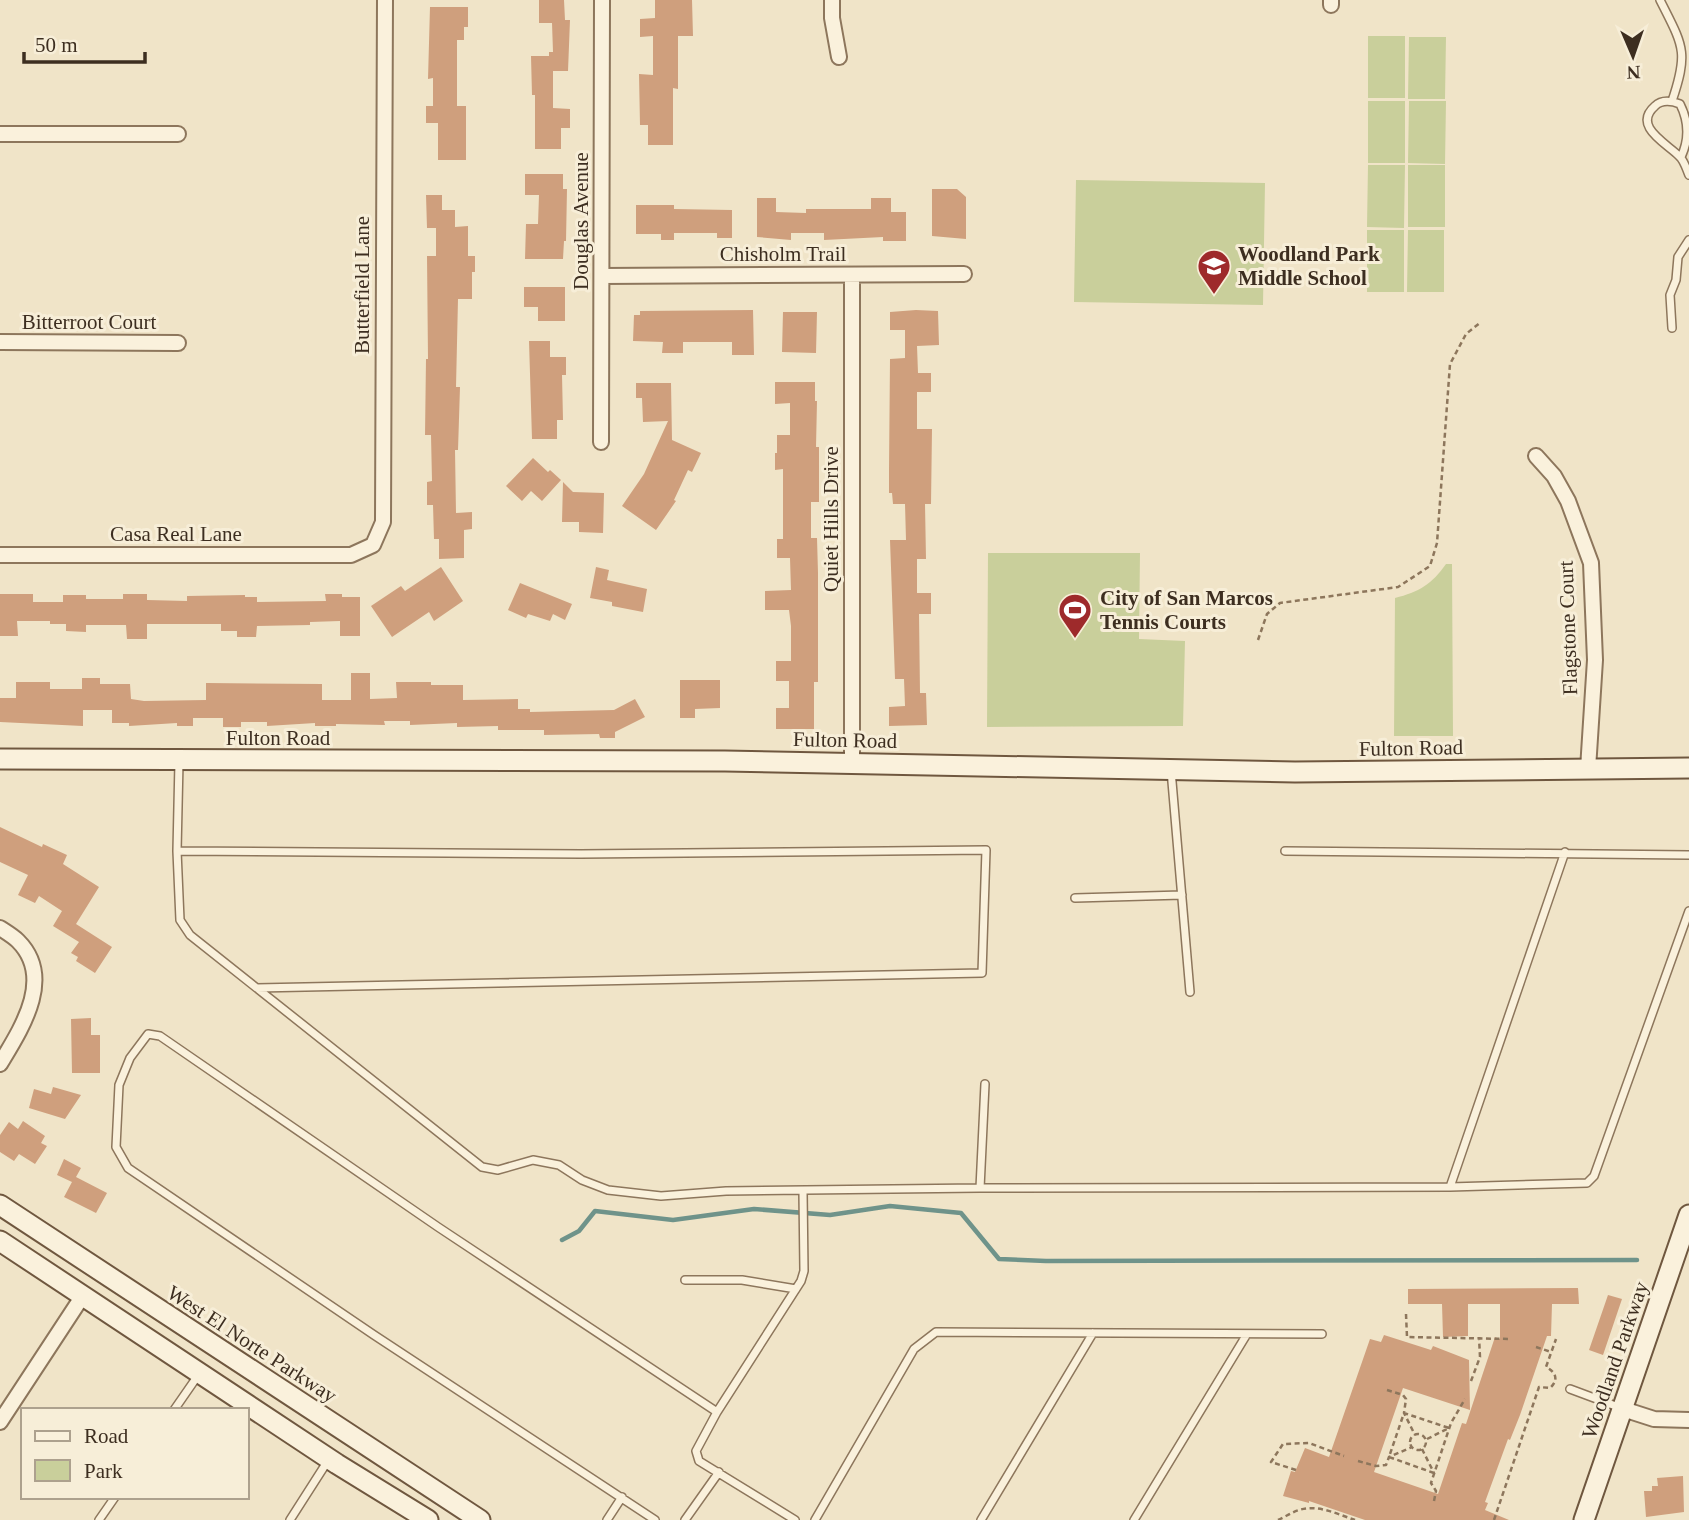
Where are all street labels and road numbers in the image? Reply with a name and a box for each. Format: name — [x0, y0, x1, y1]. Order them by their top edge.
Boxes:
street label: Douglas Avenue — [569, 152, 593, 290]
street label: Butterfield Lane — [350, 216, 374, 354]
street label: Chisholm Trail — [720, 242, 846, 266]
street label: Bitterroot Court — [22, 310, 157, 334]
street label: Quiet Hills Drive — [819, 446, 843, 592]
street label: Casa Real Lane — [110, 522, 242, 546]
street label: Flagstone Court — [1554, 560, 1582, 696]
street label: Fulton Road — [226, 726, 331, 750]
street label: Fulton Road — [793, 727, 898, 753]
street label: Fulton Road — [1359, 735, 1464, 761]
street label: Woodland Parkway — [1577, 1278, 1653, 1442]
street label: West El Norte Parkway — [163, 1280, 342, 1408]

